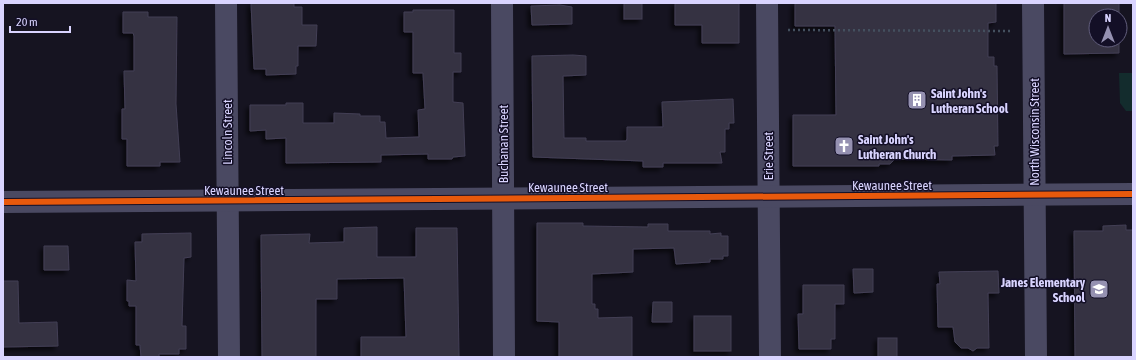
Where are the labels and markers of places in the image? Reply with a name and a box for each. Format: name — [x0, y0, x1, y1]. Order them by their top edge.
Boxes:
place label: Saint John's Lutheran School — [931, 86, 1009, 116]
building icon: Saint John's Lutheran School — [906, 89, 928, 111]
place label: Saint John's Lutheran Church — [858, 132, 936, 162]
church icon: Saint John's Lutheran Church — [833, 135, 855, 157]
place label: Janes Elementary School — [1000, 275, 1086, 305]
school or university icon: Janes Elementary School — [1088, 278, 1110, 300]

